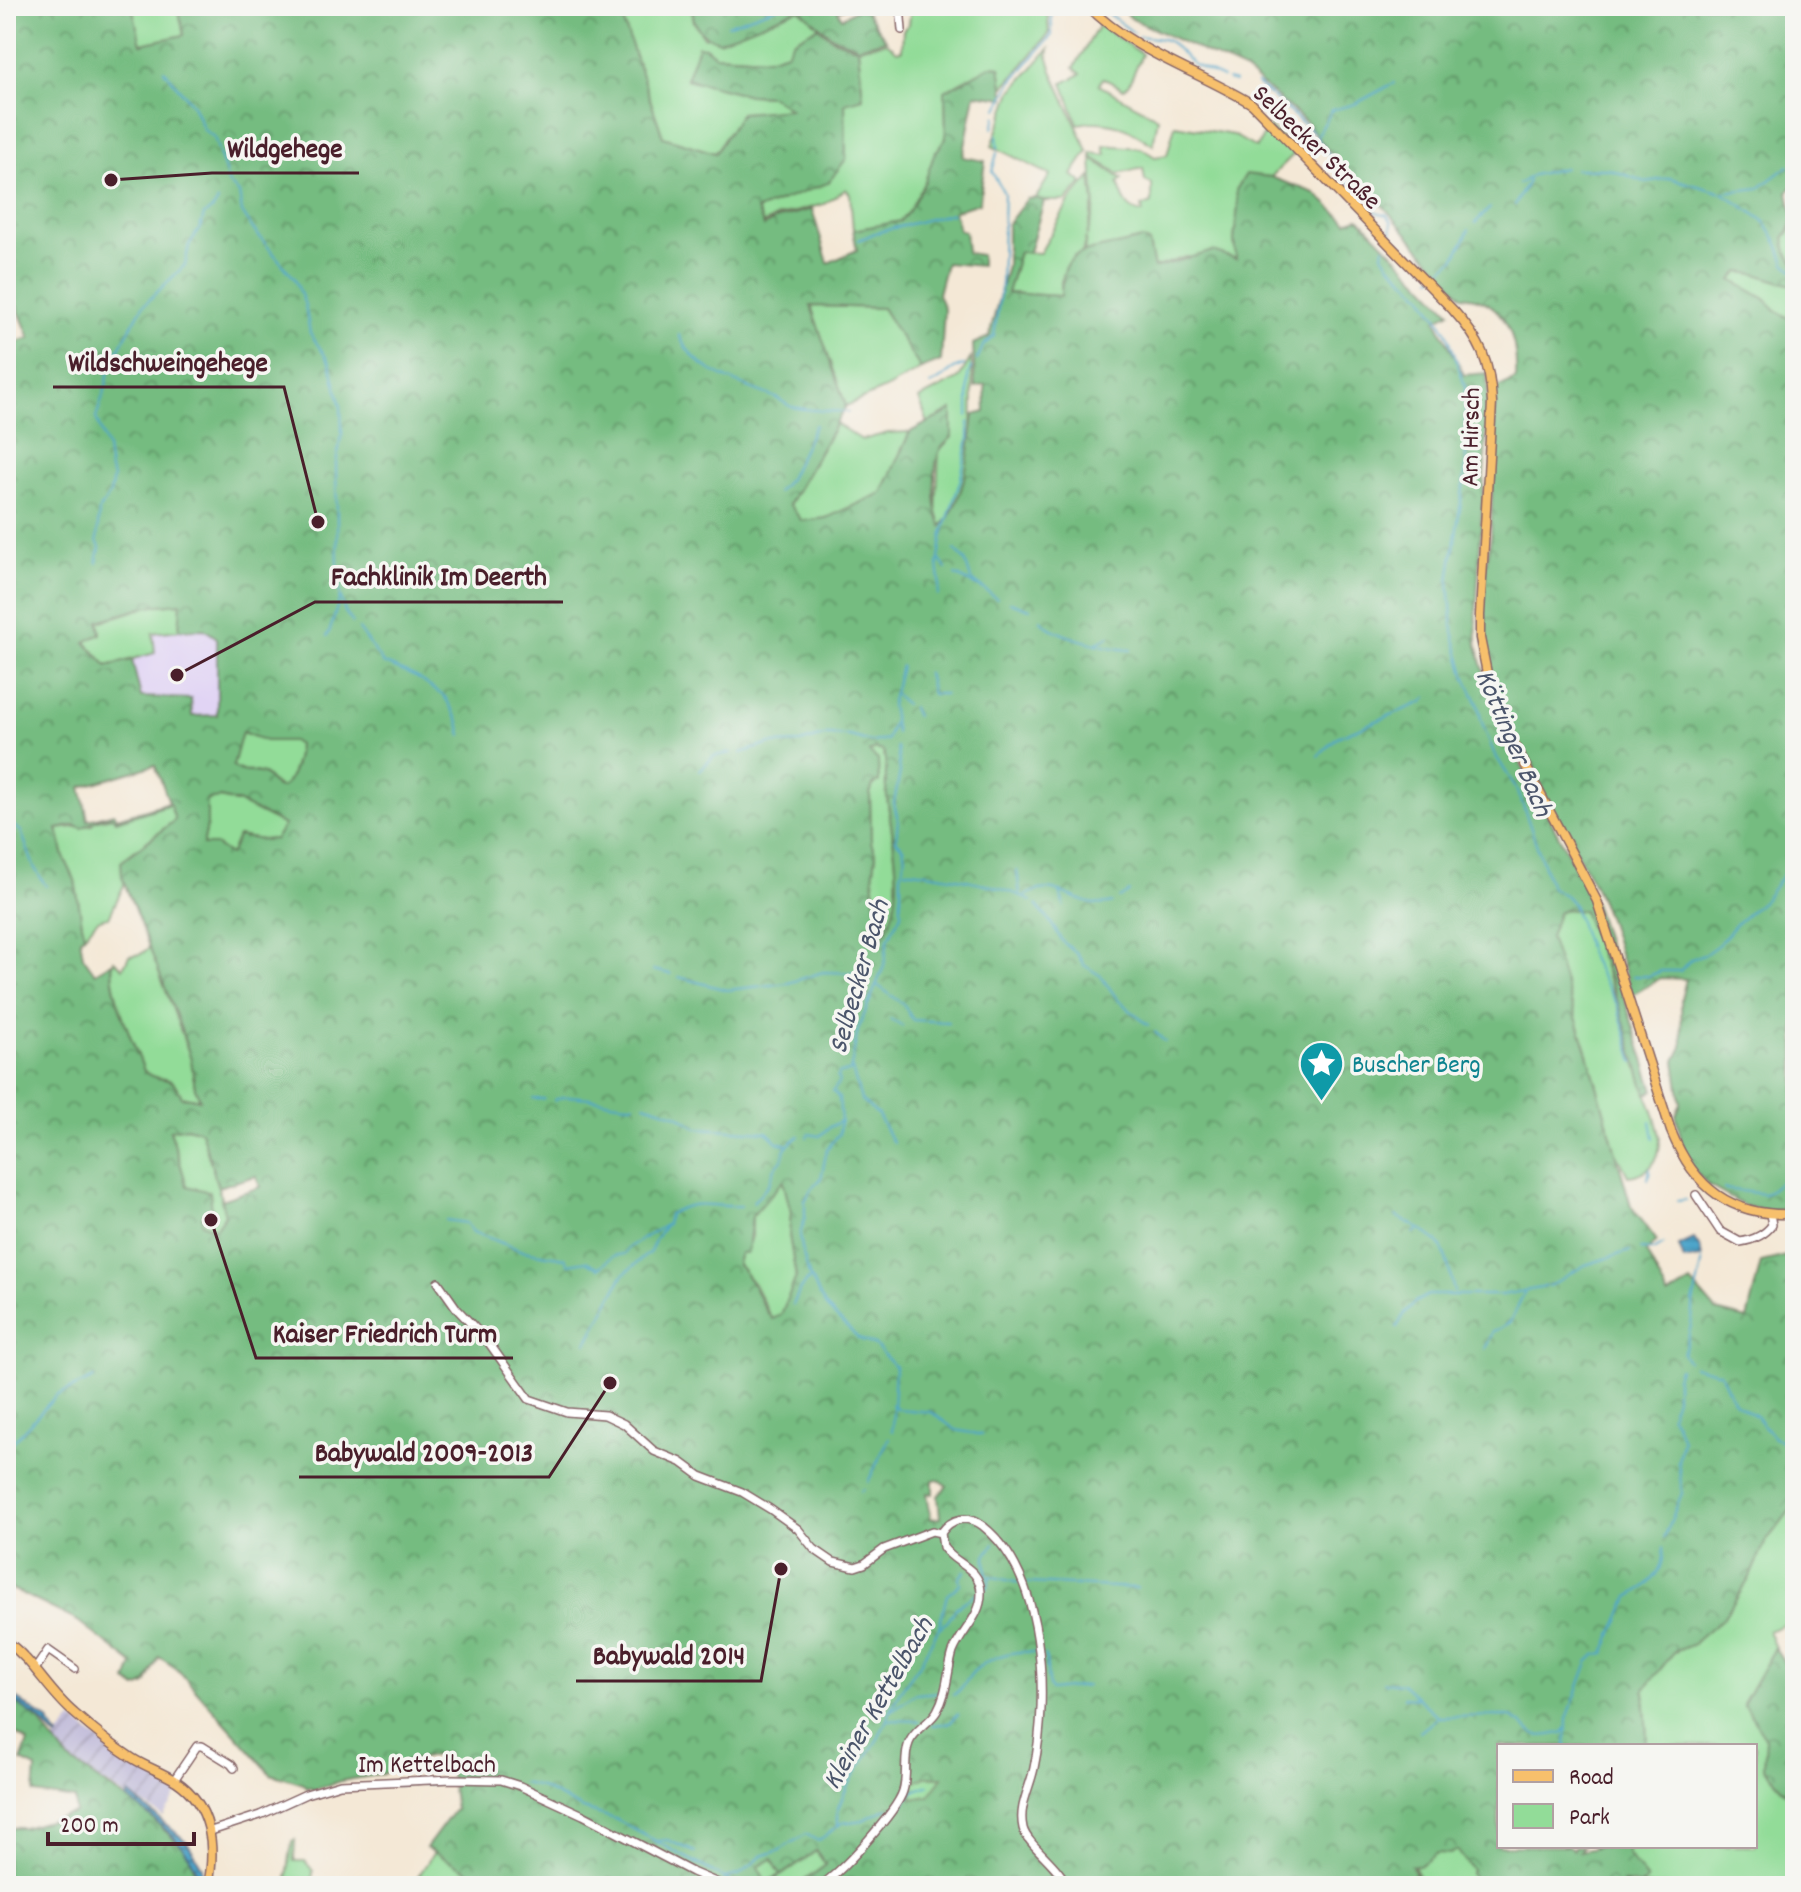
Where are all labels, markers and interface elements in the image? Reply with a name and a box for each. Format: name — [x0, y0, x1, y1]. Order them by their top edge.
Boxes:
street label: Selbecker Straße — [1243, 77, 1388, 220]
callout: Wildgehege — [212, 121, 359, 173]
text: Wildgehege — [227, 132, 343, 172]
callout: Wildschweingehege — [53, 335, 284, 387]
text: Wildschweingehege — [68, 346, 268, 386]
street label: Am Hirsch — [1453, 387, 1492, 487]
callout: Fachklinik Im Deerth — [315, 550, 563, 602]
text: Fachklinik Im Deerth — [331, 560, 547, 600]
water label: Köttinger Bach — [1463, 664, 1561, 825]
water label: Selbecker Bach — [821, 895, 903, 1059]
place icon: Buscher Berg — [1297, 1039, 1345, 1102]
place label: Buscher Berg — [1352, 1048, 1481, 1085]
callout: Kaiser Friedrich Turm — [256, 1306, 513, 1358]
text: Kaiser Friedrich Turm — [273, 1317, 497, 1357]
callout: Babywald 2009-2013 — [299, 1425, 549, 1477]
text: Babywald 2009-2013 — [315, 1436, 533, 1476]
water label: Kleiner Kettelbach — [815, 1610, 947, 1798]
callout: Babywald 2014 — [576, 1629, 761, 1681]
text: Babywald 2014 — [593, 1639, 745, 1679]
legend — [1497, 1744, 1757, 1848]
street label: Im Kettelbach — [358, 1748, 496, 1785]
text: Road — [1569, 1762, 1614, 1796]
scale bar — [48, 1796, 194, 1846]
text: Park — [1569, 1802, 1610, 1836]
text: 200 m — [60, 1810, 119, 1844]

